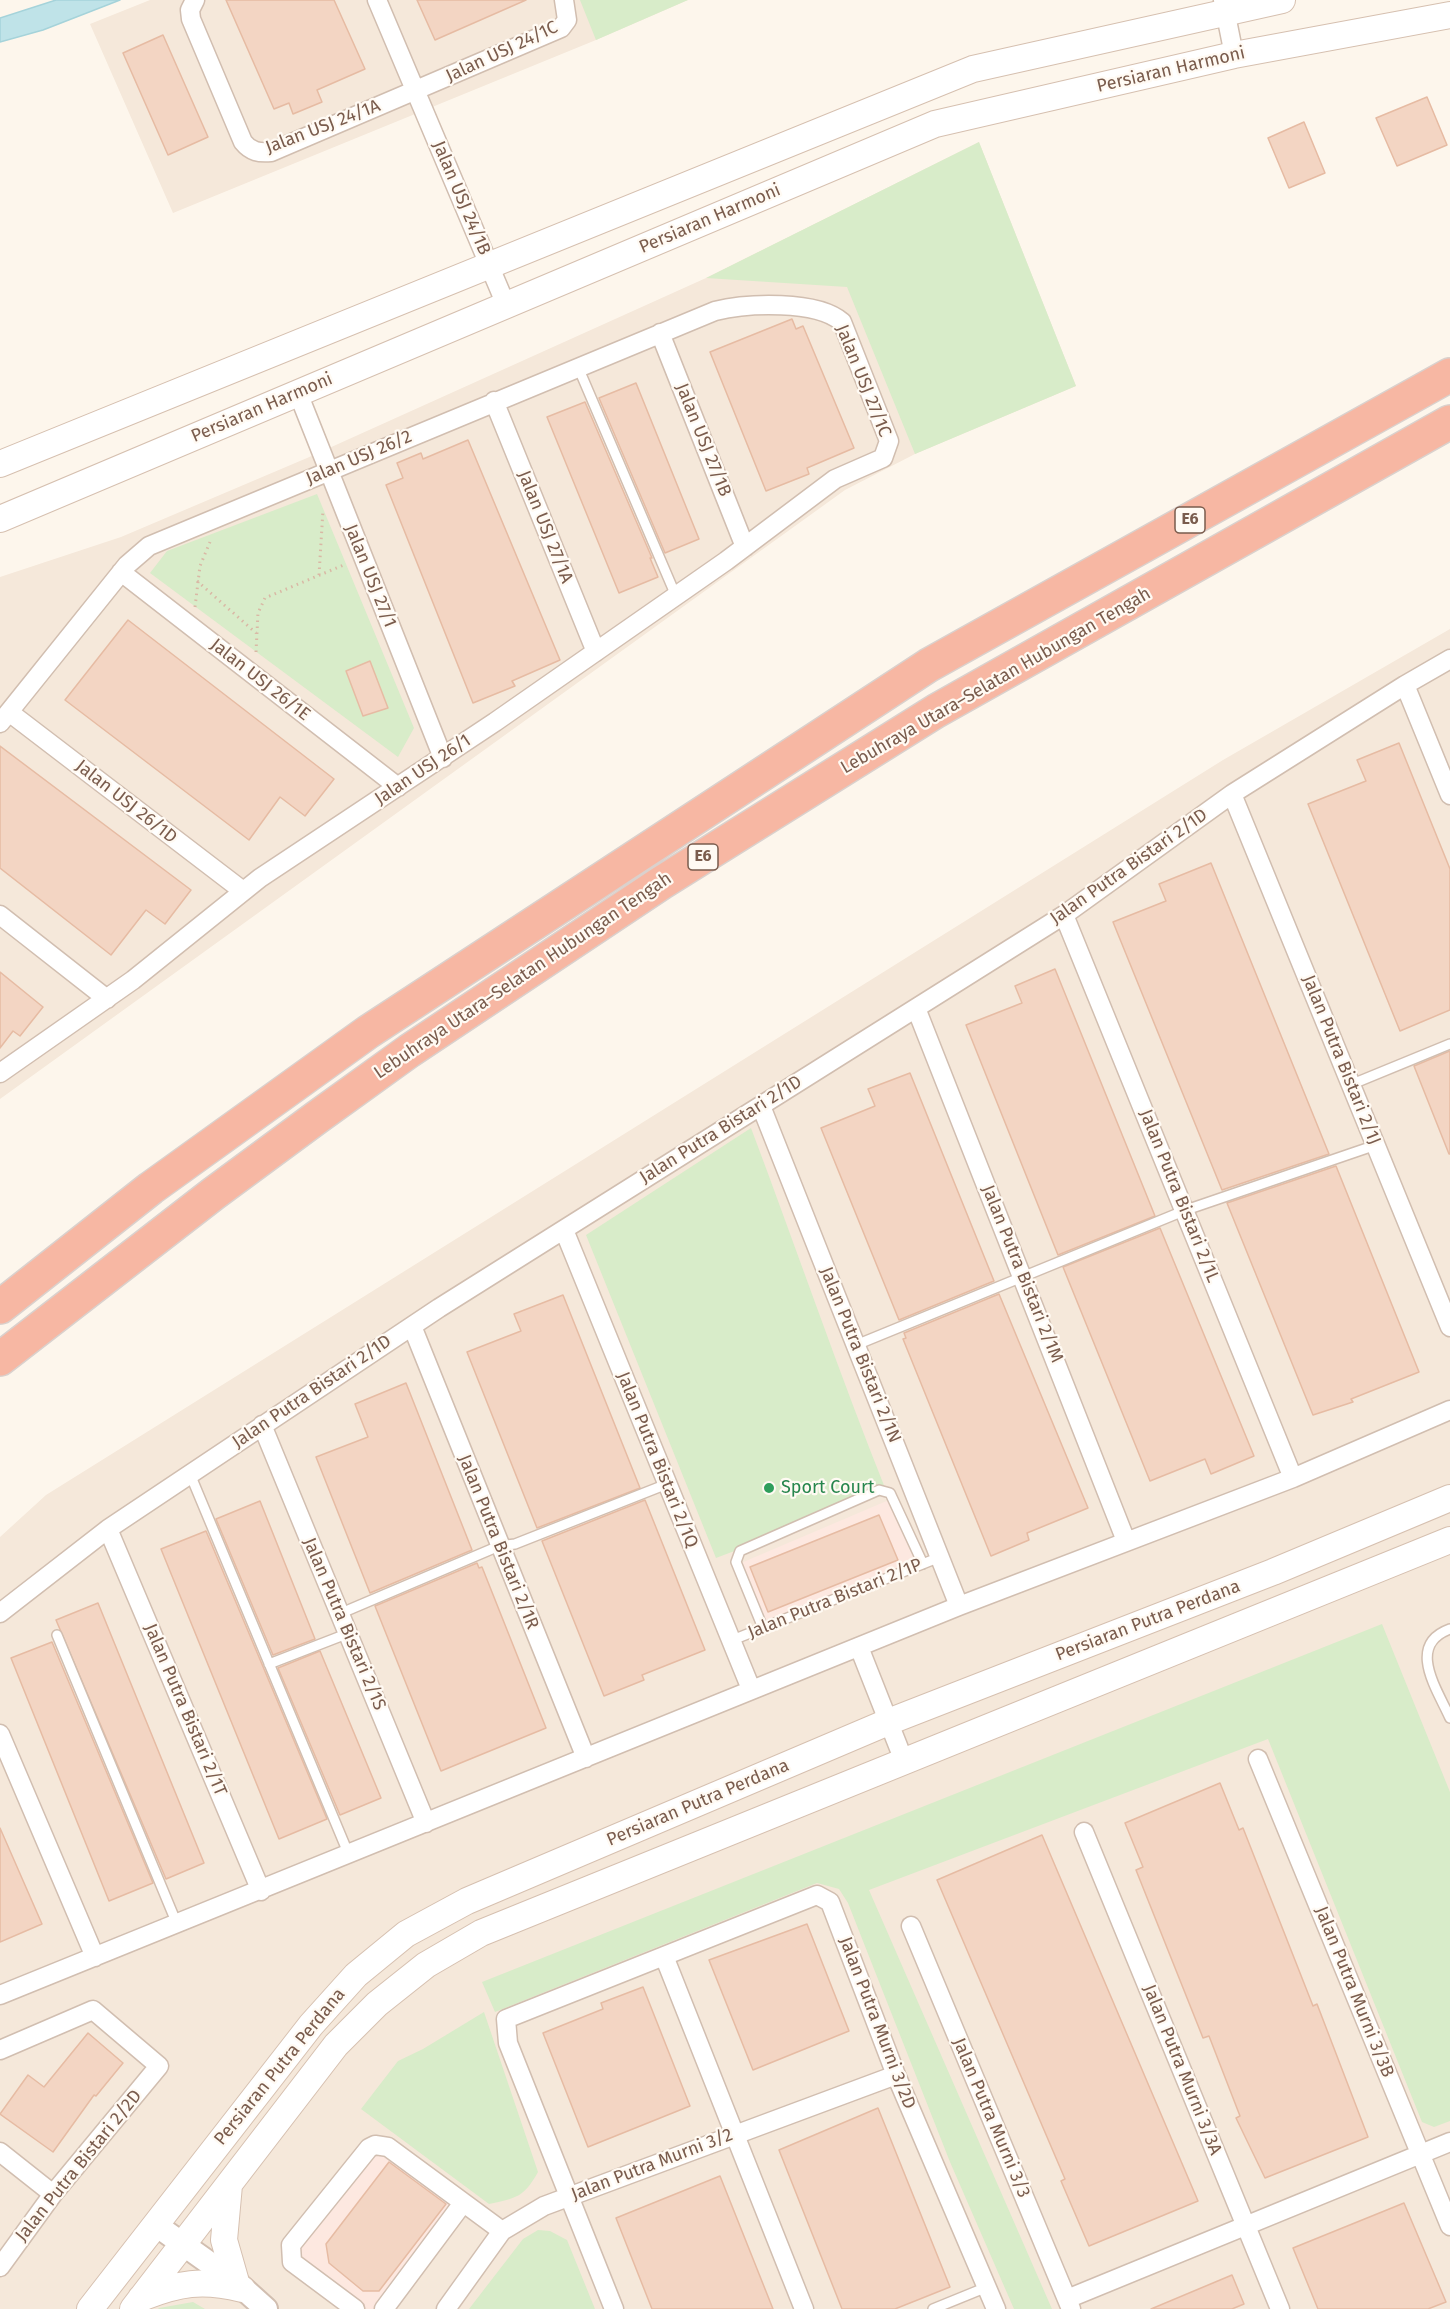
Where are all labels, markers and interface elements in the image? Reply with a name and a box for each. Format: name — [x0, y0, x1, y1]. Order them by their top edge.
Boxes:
street label: Jalan USJ 24/1C — [443, 17, 561, 87]
street label: Persiaran Harmoni — [1095, 42, 1247, 98]
street label: Jalan USJ 24/1A — [263, 95, 383, 159]
street label: Jalan USJ 24/1B — [427, 138, 495, 258]
street label: Persiaran Harmoni — [636, 179, 784, 259]
street label: Jalan USJ 27/1C — [831, 322, 895, 440]
street label: Persiaran Harmoni — [188, 368, 336, 448]
street label: Jalan USJ 27/1B — [670, 380, 736, 500]
street label: Jalan USJ 26/2 — [303, 426, 415, 490]
street label: Jalan USJ 27/1A — [513, 468, 577, 586]
road number: E6 — [1175, 507, 1205, 533]
street label: Jalan USJ 27/1 — [340, 521, 400, 631]
street label: Lebuhraya Utara–Selatan Hubungan Tengah — [837, 583, 1155, 779]
street label: Jalan USJ 26/1E — [206, 634, 314, 726]
street label: Jalan USJ 26/1 — [371, 730, 475, 810]
street label: Jalan USJ 26/1D — [71, 756, 181, 848]
street label: Jalan Putra Bistari 2/1D — [1046, 804, 1212, 930]
road number: E6 — [688, 844, 718, 870]
street label: Lebuhraya Utara–Selatan Hubungan Tengah — [370, 868, 676, 1084]
street label: Jalan Putra Bistari 2/1J — [1297, 972, 1385, 1148]
street label: Jalan Putra Bistari 2/1D — [636, 1071, 806, 1189]
street label: Jalan Putra Bistari 2/1L — [1134, 1106, 1224, 1286]
street label: Jalan Putra Bistari 2/1M — [976, 1182, 1068, 1366]
street label: Jalan Putra Bistari 2/1N — [815, 1264, 905, 1446]
street label: Jalan Putra Bistari 2/1D — [228, 1331, 396, 1453]
street label: Jalan Putra Bistari 2/1Q — [612, 1369, 702, 1551]
street label: Jalan Putra Bistari 2/1R — [453, 1452, 543, 1632]
place label: Sport Court — [781, 1477, 874, 1499]
marker: Sport Court — [762, 1481, 776, 1495]
street label: Jalan Putra Bistari 2/1S — [298, 1534, 390, 1714]
street label: Jalan Putra Bistari 2/1P — [745, 1554, 925, 1644]
street label: Persiaran Putra Perdana — [1053, 1576, 1243, 1666]
street label: Jalan Putra Bistari 2/1T — [139, 1621, 231, 1799]
street label: Persiaran Putra Perdana — [604, 1755, 792, 1851]
street label: Jalan Putra Murni 3/3B — [1310, 1903, 1398, 2081]
street label: Jalan Putra Murni 3/2D — [834, 1934, 920, 2112]
street label: Jalan Putra Murni 3/3A — [1138, 1982, 1226, 2158]
street label: Persiaran Putra Perdana — [210, 1984, 350, 2150]
street label: Jalan Putra Murni 3/3 — [948, 2035, 1034, 2201]
street label: Jalan Putra Bistari 2/2D — [11, 2086, 147, 2246]
street label: Jalan Putra Murni 3/2 — [568, 2124, 736, 2206]

